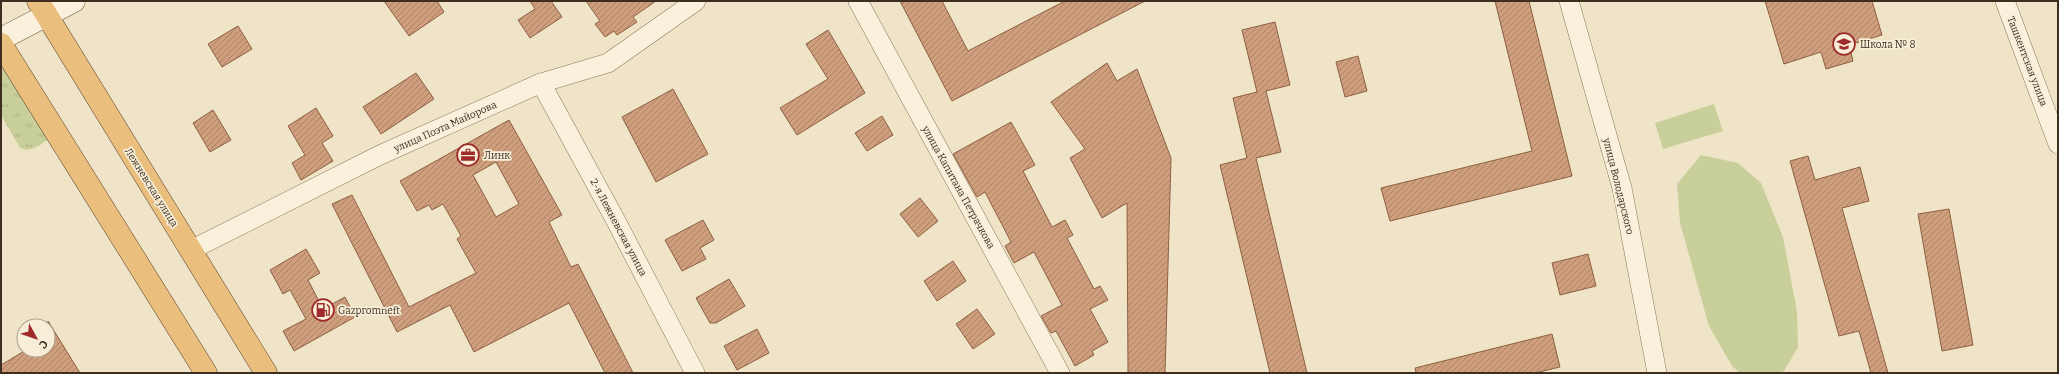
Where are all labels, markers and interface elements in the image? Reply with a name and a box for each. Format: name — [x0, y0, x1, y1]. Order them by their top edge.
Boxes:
street label: Ташкентская улица — [2004, 15, 2050, 108]
school or university icon: Школа № 8 — [1831, 31, 1857, 57]
place label: Школа № 8 — [1860, 39, 1915, 51]
street label: улица Поэта Майорова — [391, 99, 499, 155]
street label: улица Капитана Петрачкова — [919, 123, 997, 251]
street label: улица Володарского — [1600, 136, 1636, 236]
office icon: Линк — [455, 142, 481, 168]
street label: Лежневская улица — [122, 146, 181, 230]
place label: Линк — [484, 150, 510, 162]
street label: 2-я Лежневская улица — [587, 177, 649, 279]
fuel station icon: Gazpromneft — [310, 297, 336, 323]
place label: Gazpromneft — [338, 305, 400, 317]
north arrow — [16, 318, 56, 358]
text: С — [36, 337, 50, 351]

